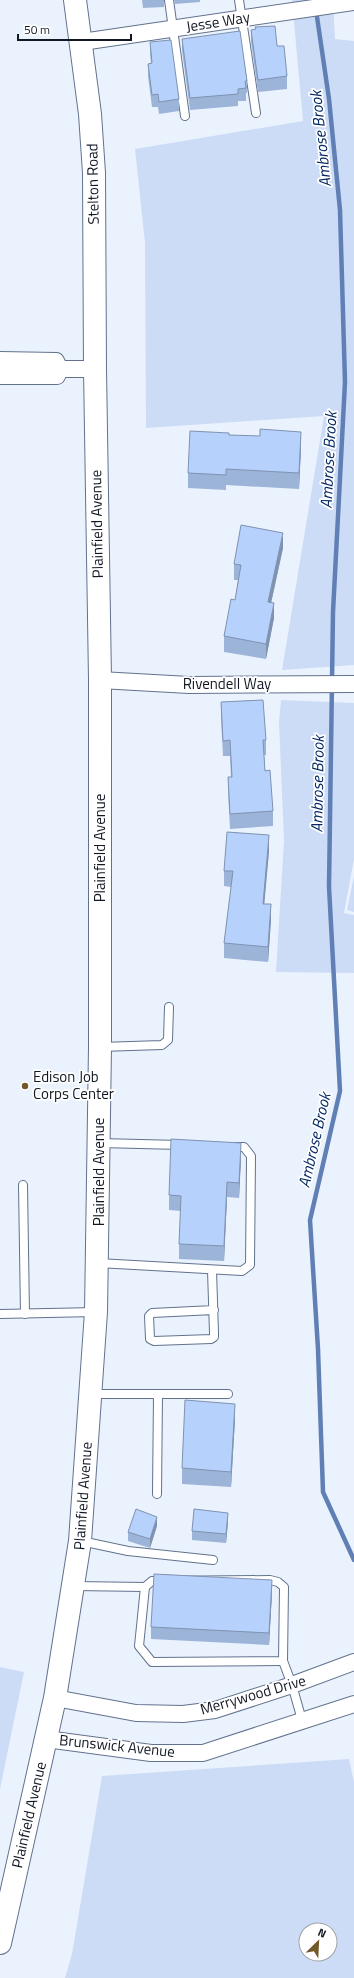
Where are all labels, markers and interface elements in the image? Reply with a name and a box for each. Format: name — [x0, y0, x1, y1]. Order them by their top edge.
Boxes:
street label: Jesse Way — [184, 5, 252, 38]
scale bar — [18, 16, 131, 42]
text: 50 m — [24, 20, 50, 39]
water label: Ambrose Brook — [303, 88, 337, 188]
street label: Stelton Road — [80, 143, 105, 225]
water label: Ambrose Brook — [313, 409, 343, 509]
street label: Plainfield Avenue — [84, 469, 109, 579]
street label: Rivendell Way — [183, 672, 271, 695]
water label: Ambrose Brook — [304, 734, 330, 833]
street label: Plainfield Avenue — [88, 794, 111, 902]
place label: Edison Job Corps Center — [33, 1065, 114, 1105]
marker: Edison Job Corps Center — [20, 1081, 30, 1091]
water label: Ambrose Brook — [291, 1088, 337, 1190]
street label: Plainfield Avenue — [87, 1118, 110, 1226]
street label: Plainfield Avenue — [67, 1441, 98, 1551]
street label: Merrywood Drive — [197, 1668, 308, 1721]
street label: Brunswick Avenue — [58, 1728, 176, 1763]
street label: Plainfield Avenue — [5, 1759, 52, 1870]
north arrow — [298, 1922, 338, 1962]
text: N — [315, 1924, 329, 1942]

